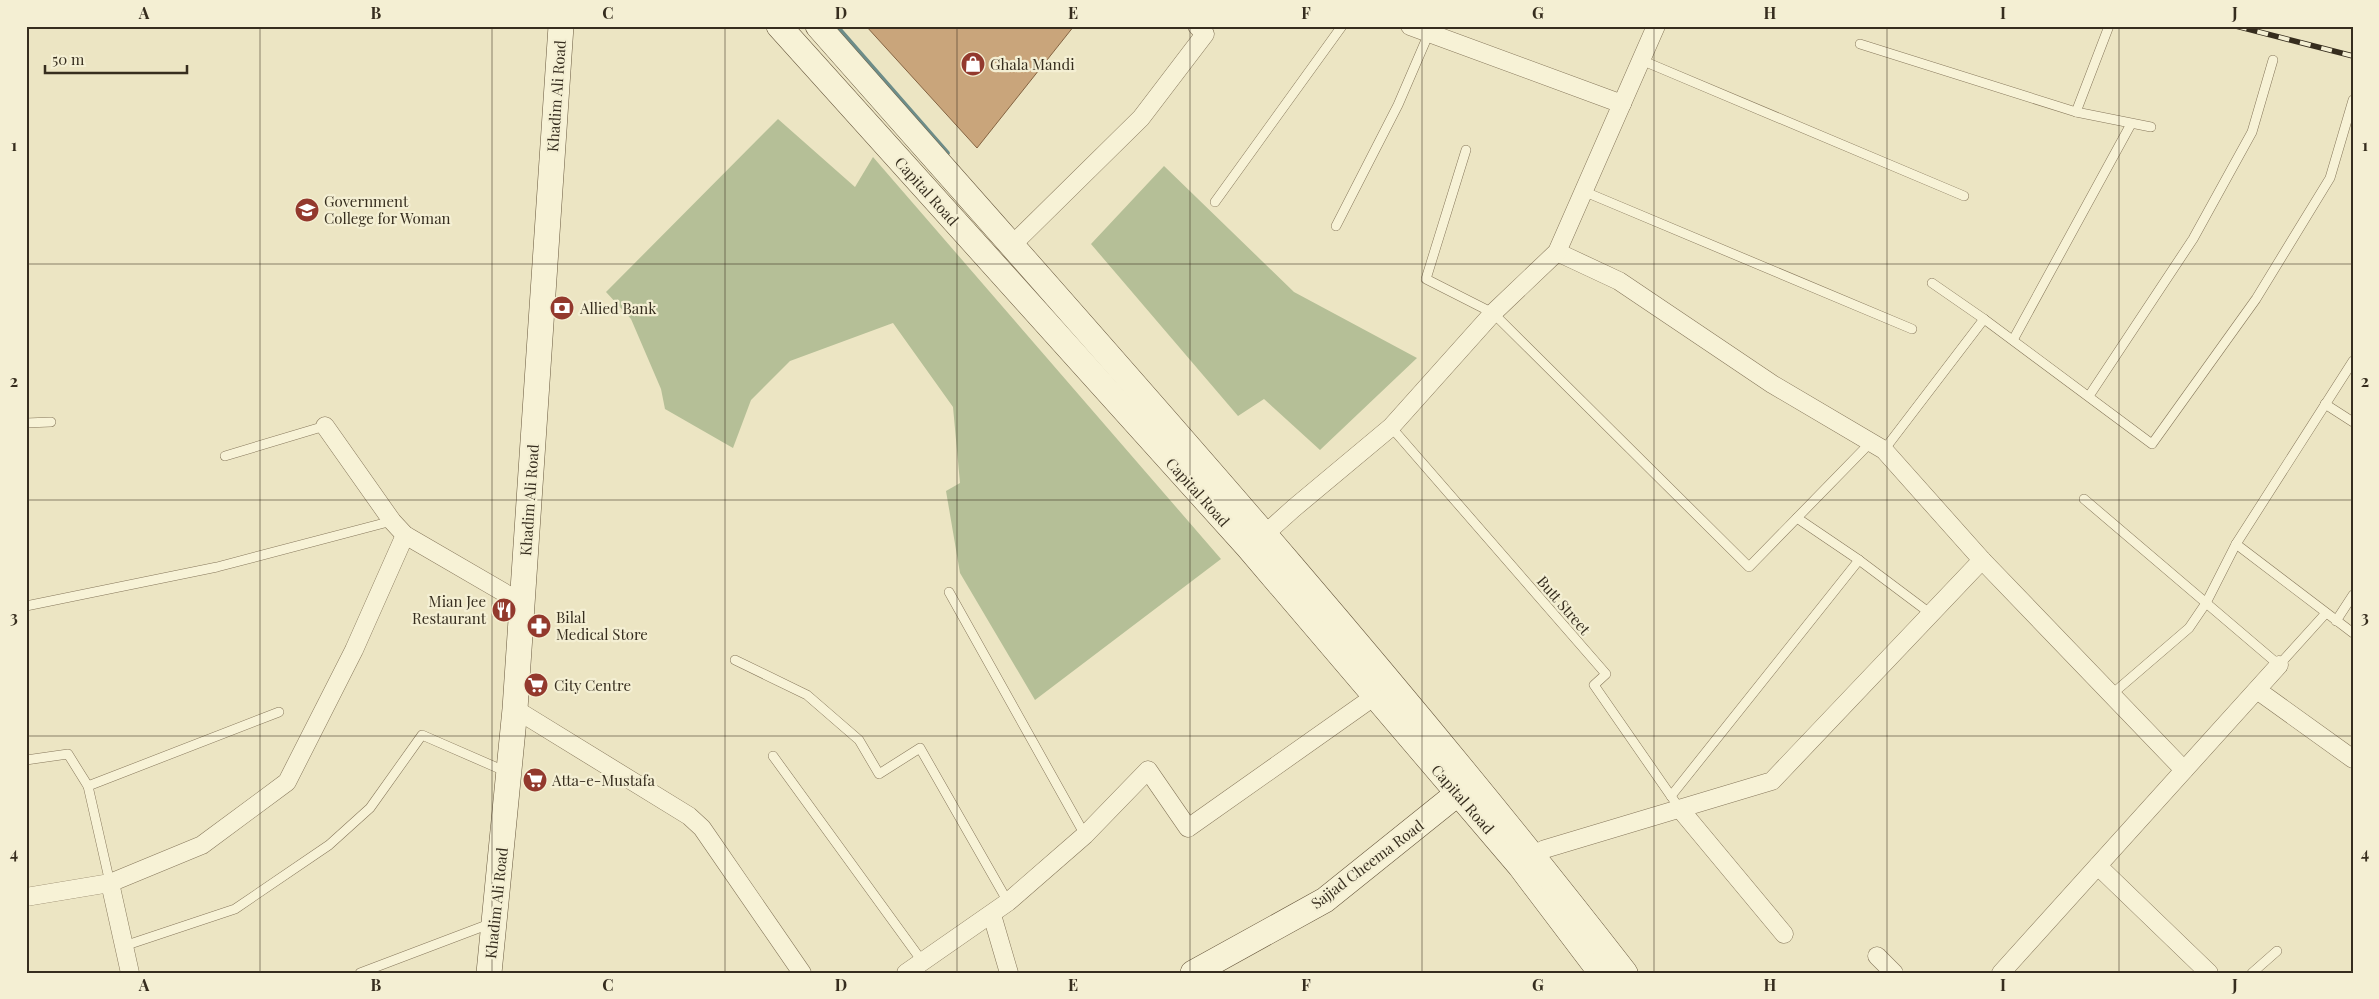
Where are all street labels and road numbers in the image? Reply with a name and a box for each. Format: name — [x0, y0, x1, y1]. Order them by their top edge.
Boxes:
street label: Khadim Ali Road — [542, 39, 570, 152]
street label: Capital Road — [891, 152, 963, 230]
street label: Khadim Ali Road — [515, 443, 543, 556]
street label: Capital Road — [1162, 453, 1234, 531]
street label: Butt Street — [1533, 571, 1596, 639]
street label: Capital Road — [1427, 760, 1499, 838]
street label: Sajjad Cheema Road — [1307, 815, 1428, 913]
street label: Khadim Ali Road — [480, 846, 512, 960]

